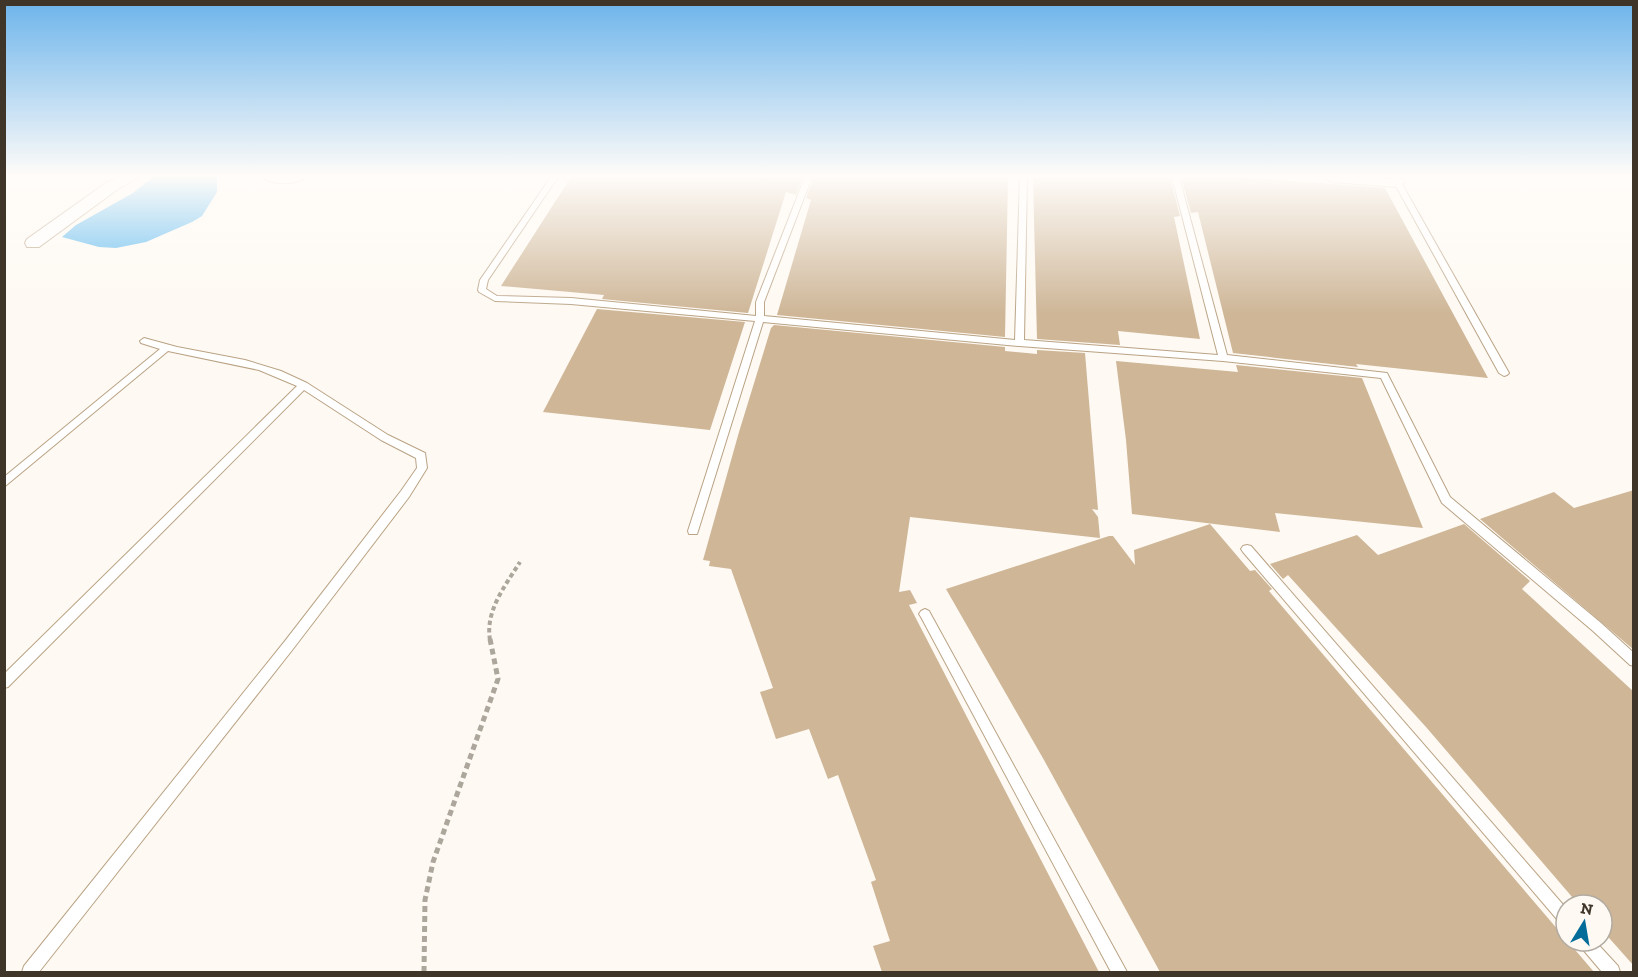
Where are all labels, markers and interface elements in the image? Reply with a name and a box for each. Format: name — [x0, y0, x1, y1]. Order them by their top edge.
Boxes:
north arrow — [1554, 893, 1614, 953]
text: N — [1579, 898, 1595, 919]

